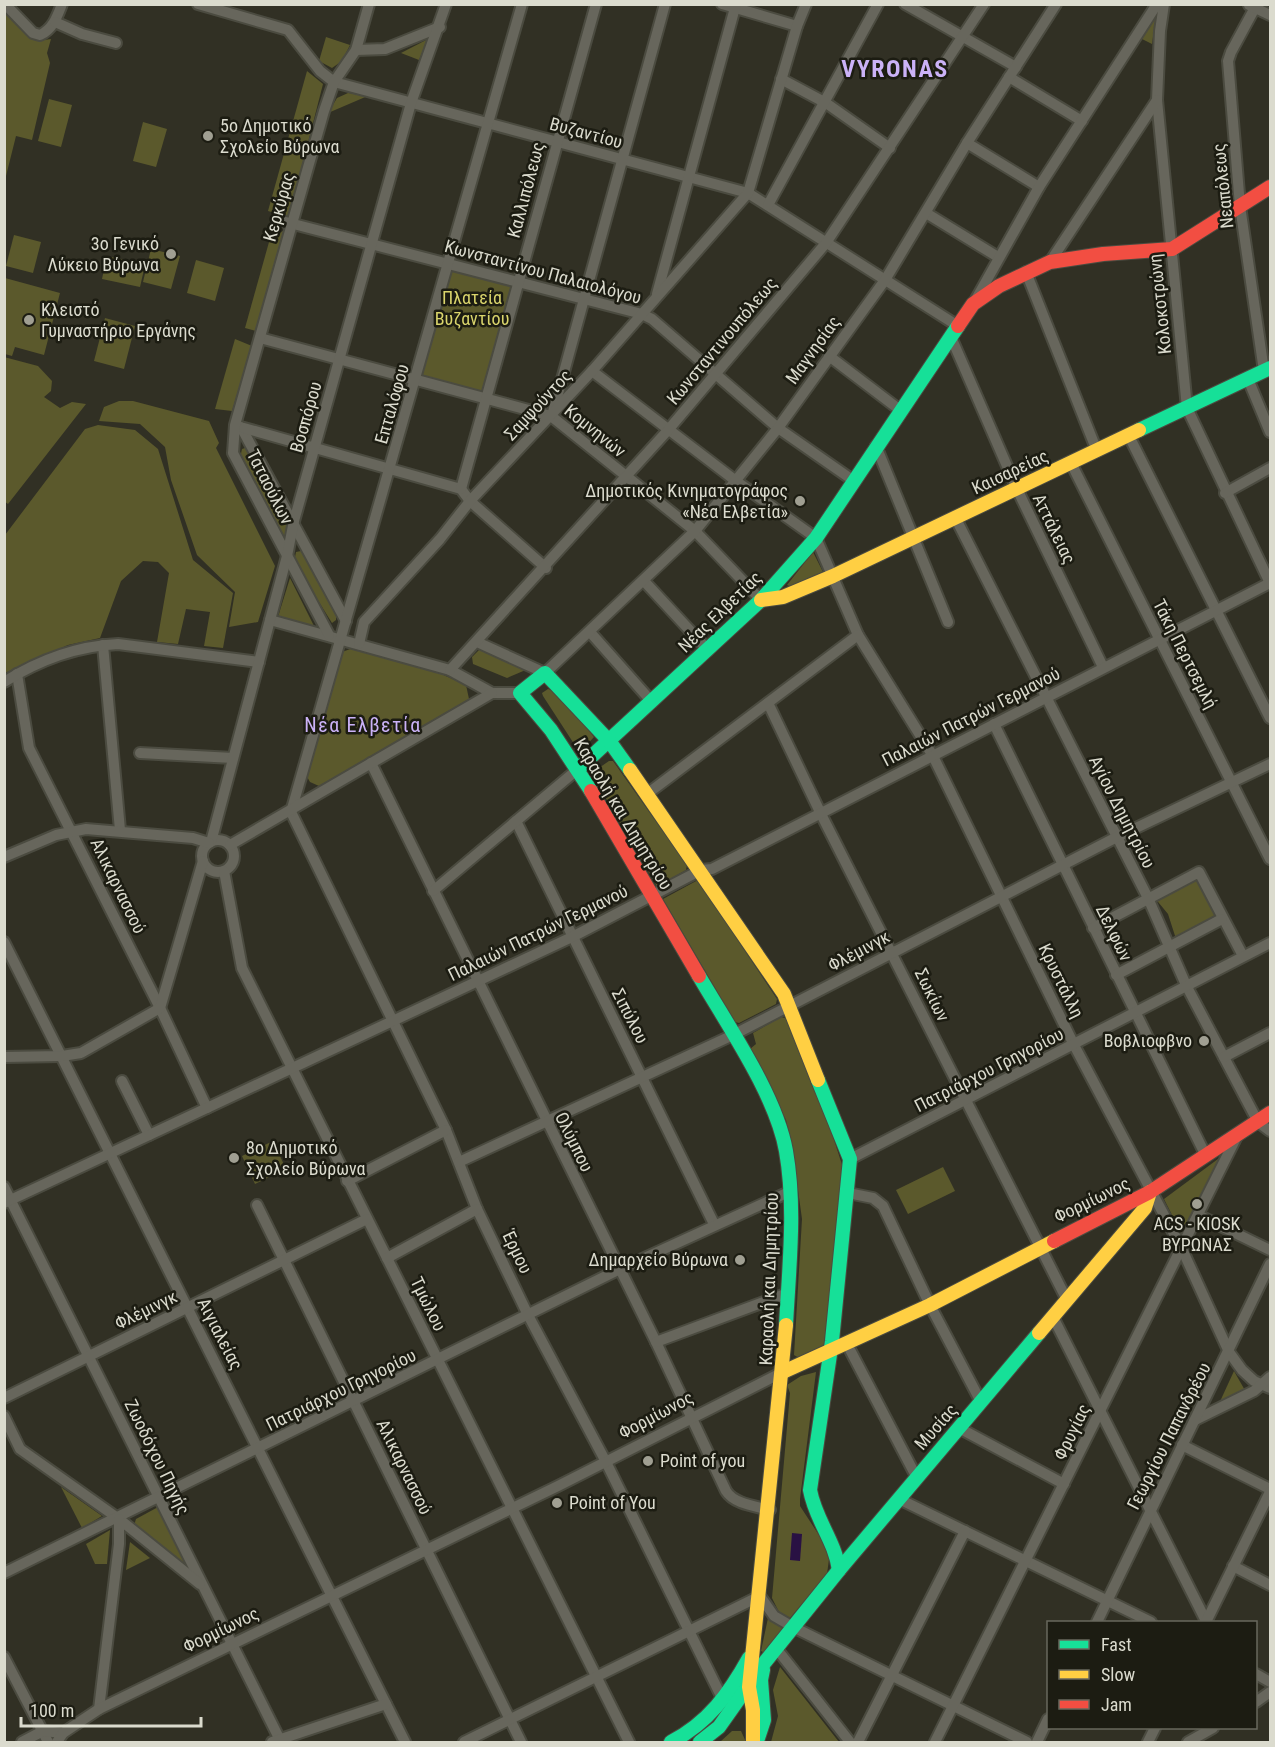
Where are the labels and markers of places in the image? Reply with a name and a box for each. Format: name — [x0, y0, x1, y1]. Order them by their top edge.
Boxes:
place label: 5ο Δημοτικό Σχολείο Βύρωνα — [220, 115, 339, 157]
marker: 5ο Δημοτικό Σχολείο Βύρωνα — [201, 129, 215, 143]
place label: 3o Γενικό Λύκειο Βύρωνα — [48, 233, 159, 275]
marker: 3o Γενικό Λύκειο Βύρωνα — [164, 247, 178, 261]
place label: Κλειστό Γυμναστήριο Εργάνης — [41, 299, 196, 341]
marker: Κλειστό Γυμναστήριο Εργάνης — [22, 313, 36, 327]
place label: Δημοτικός Κινηματογράφος «Νέα Ελβετία» — [585, 480, 788, 522]
marker: Δημοτικός Κινηματογράφος «Νέα Ελβετία» — [793, 494, 807, 508]
place label: Βοβλιοφβνο — [1104, 1030, 1192, 1051]
marker: Βοβλιοφβνο — [1197, 1034, 1211, 1048]
place label: 8ο Δημοτικό Σχολείο Βύρωνα — [246, 1137, 365, 1179]
marker: 8ο Δημοτικό Σχολείο Βύρωνα — [227, 1151, 241, 1165]
marker: ACS - KIOSK ΒΥΡΩΝΑΣ — [1190, 1197, 1204, 1211]
place label: ACS - KIOSK ΒΥΡΩΝΑΣ — [1154, 1213, 1241, 1255]
place label: Δημαρχείο Βύρωνα — [589, 1249, 728, 1270]
marker: Δημαρχείο Βύρωνα — [733, 1253, 747, 1267]
place label: Point of you — [660, 1450, 745, 1471]
marker: Point of you — [641, 1454, 655, 1468]
place label: Point of You — [569, 1492, 656, 1513]
marker: Point of You — [550, 1496, 564, 1510]

